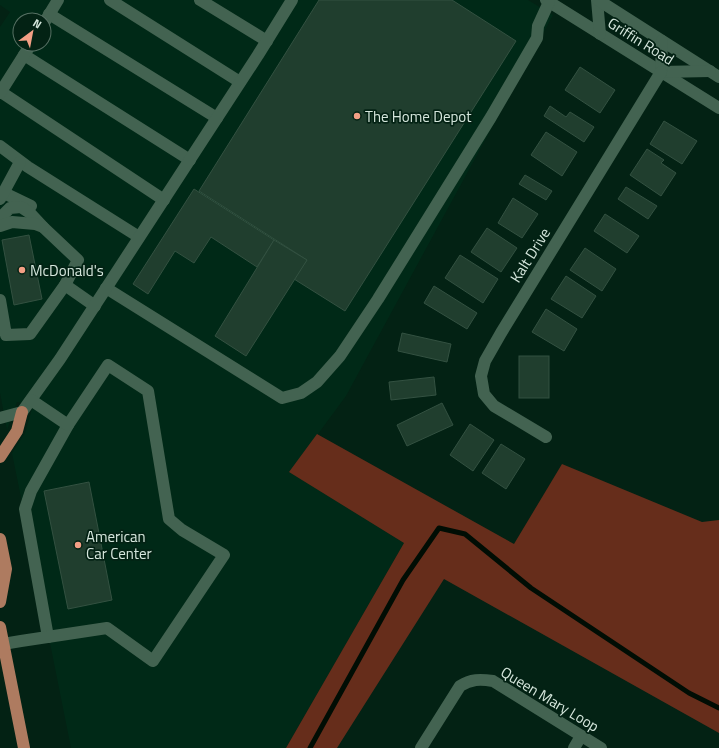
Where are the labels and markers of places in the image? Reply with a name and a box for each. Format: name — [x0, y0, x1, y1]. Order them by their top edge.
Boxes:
place label: The Home Depot — [365, 105, 472, 128]
marker: The Home Depot — [352, 111, 362, 121]
place label: McDonald's — [30, 259, 104, 282]
marker: McDonald's — [17, 265, 27, 275]
place label: American Car Center — [86, 525, 152, 565]
marker: American Car Center — [73, 540, 83, 550]

